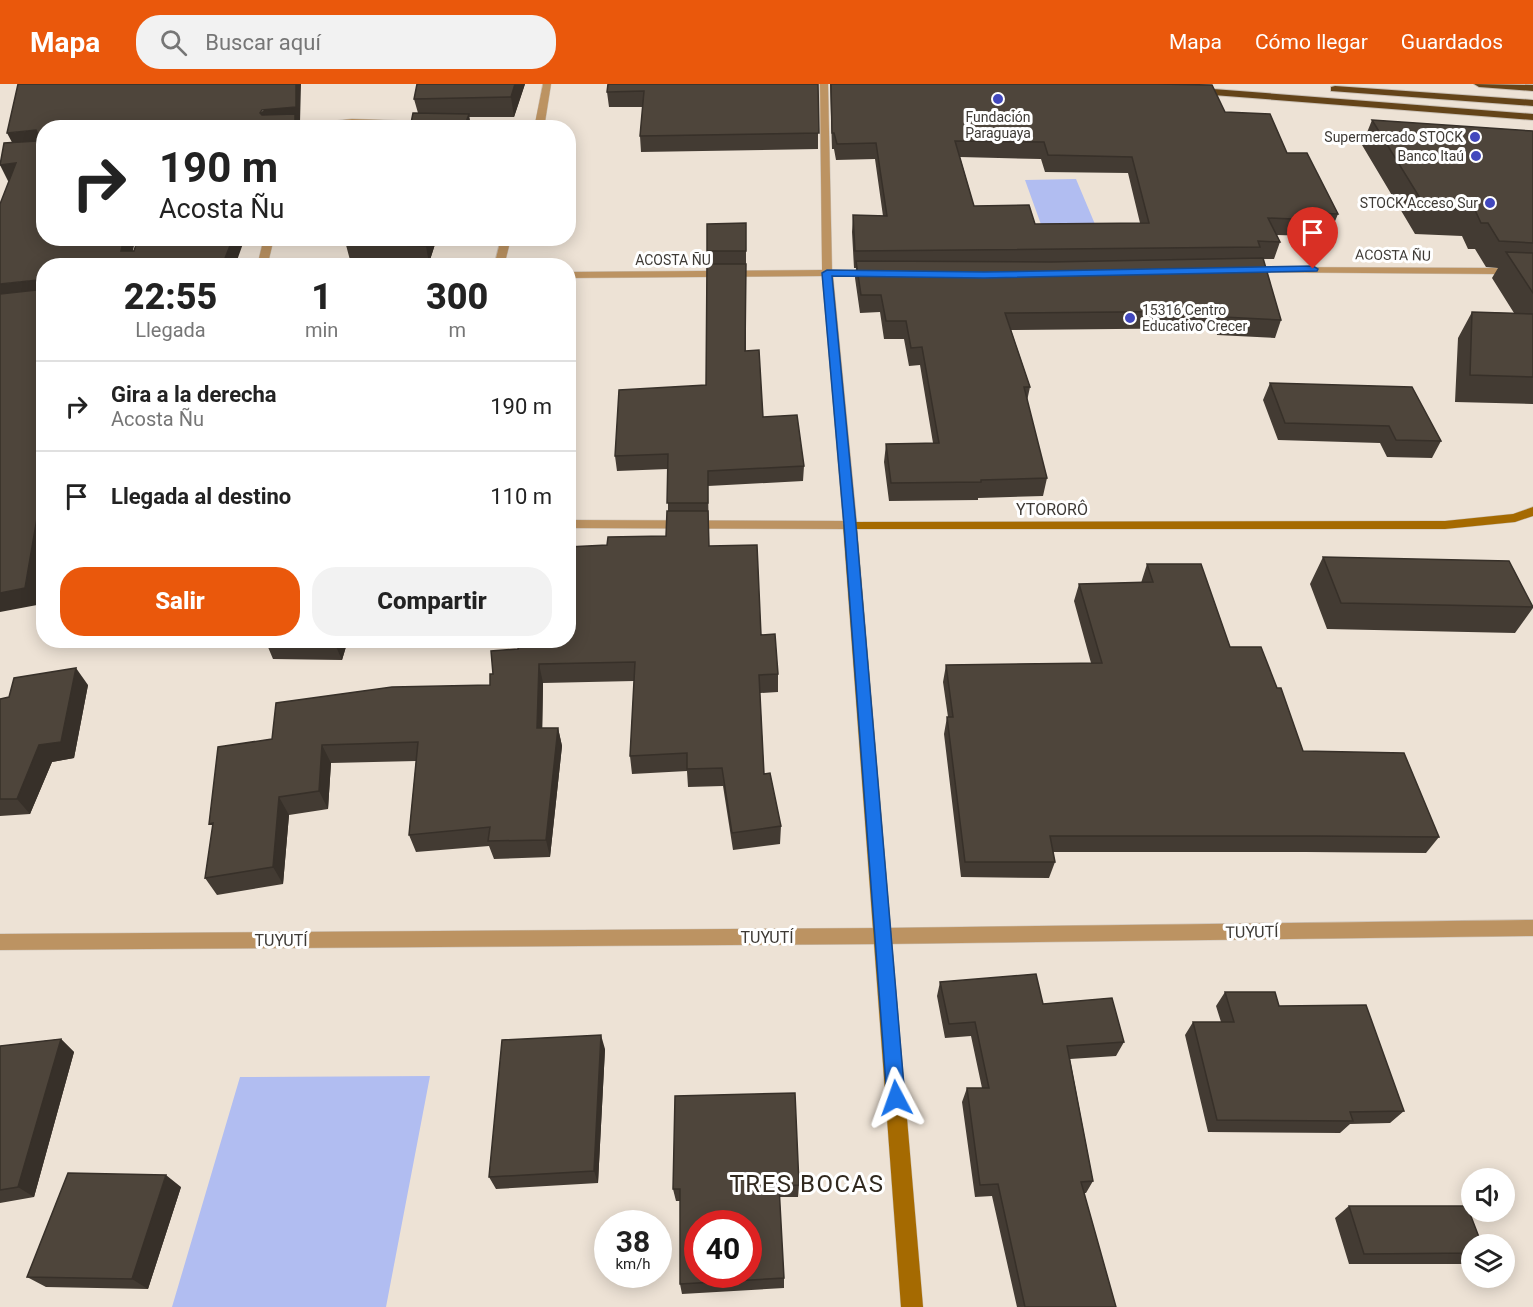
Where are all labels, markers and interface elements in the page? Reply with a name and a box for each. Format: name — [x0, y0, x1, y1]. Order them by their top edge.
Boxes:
search box — [136, 15, 556, 69]
text: Mapa — [30, 26, 100, 59]
icon: search — [157, 26, 190, 59]
text: Buscar aquí — [205, 30, 321, 55]
text: Mapa — [1169, 30, 1222, 54]
text: Cómo llegar — [1255, 30, 1368, 54]
text: Guardados — [1401, 30, 1503, 54]
marker: Fundación Paraguaya — [991, 92, 1005, 106]
place label: Fundación Paraguaya — [965, 109, 1031, 141]
place label: Supermercado STOCK — [1324, 129, 1463, 145]
marker: Supermercado STOCK — [1468, 130, 1482, 144]
text: 190 m — [159, 143, 278, 192]
icon: right — [60, 144, 138, 222]
place label: Banco Itaú — [1397, 148, 1464, 164]
marker: Banco Itaú — [1469, 149, 1483, 163]
text: Acosta Ñu — [159, 193, 284, 225]
place label: STOCK Acceso Sur — [1360, 195, 1478, 211]
marker: STOCK Acceso Sur — [1483, 196, 1497, 210]
pin — [1287, 207, 1338, 269]
icon: arrive — [1296, 216, 1329, 249]
street label: ACOSTA ÑU — [1355, 245, 1431, 264]
street label: ACOSTA ÑU — [635, 251, 711, 268]
text: 22:55 — [124, 276, 217, 318]
text: 1 — [311, 276, 332, 318]
text: 300 — [426, 276, 488, 318]
place label: 15316 Centro Educativo Crecer — [1142, 302, 1247, 334]
marker: 15316 Centro Educativo Crecer — [1123, 311, 1137, 325]
text: Llegada — [135, 318, 206, 342]
text: min — [305, 318, 338, 342]
text: m — [448, 318, 466, 342]
text: Gira a la derecha — [111, 382, 277, 407]
icon: right — [60, 390, 93, 423]
text: 190 m — [490, 394, 552, 419]
text: Acosta Ñu — [111, 407, 204, 431]
icon: arrive — [60, 480, 93, 513]
text: Llegada al destino — [111, 484, 291, 509]
text: 110 m — [490, 484, 552, 509]
street label: YTORORÔ — [1016, 499, 1088, 519]
button: Salir — [60, 567, 300, 636]
button: Compartir — [312, 567, 552, 636]
street label: TUYUTÍ — [1225, 922, 1279, 942]
street label: TUYUTÍ — [740, 928, 794, 947]
street label: TUYUTÍ — [254, 931, 308, 950]
position arrow — [864, 1066, 928, 1130]
map controls — [1461, 1168, 1515, 1288]
button: sound — [1461, 1168, 1515, 1222]
district label: TRES BOCAS — [730, 1170, 884, 1198]
speed limit sign: 40 — [684, 1210, 762, 1288]
text: 38 — [616, 1224, 650, 1259]
button: layers — [1461, 1234, 1515, 1288]
text: km/h — [615, 1255, 651, 1273]

